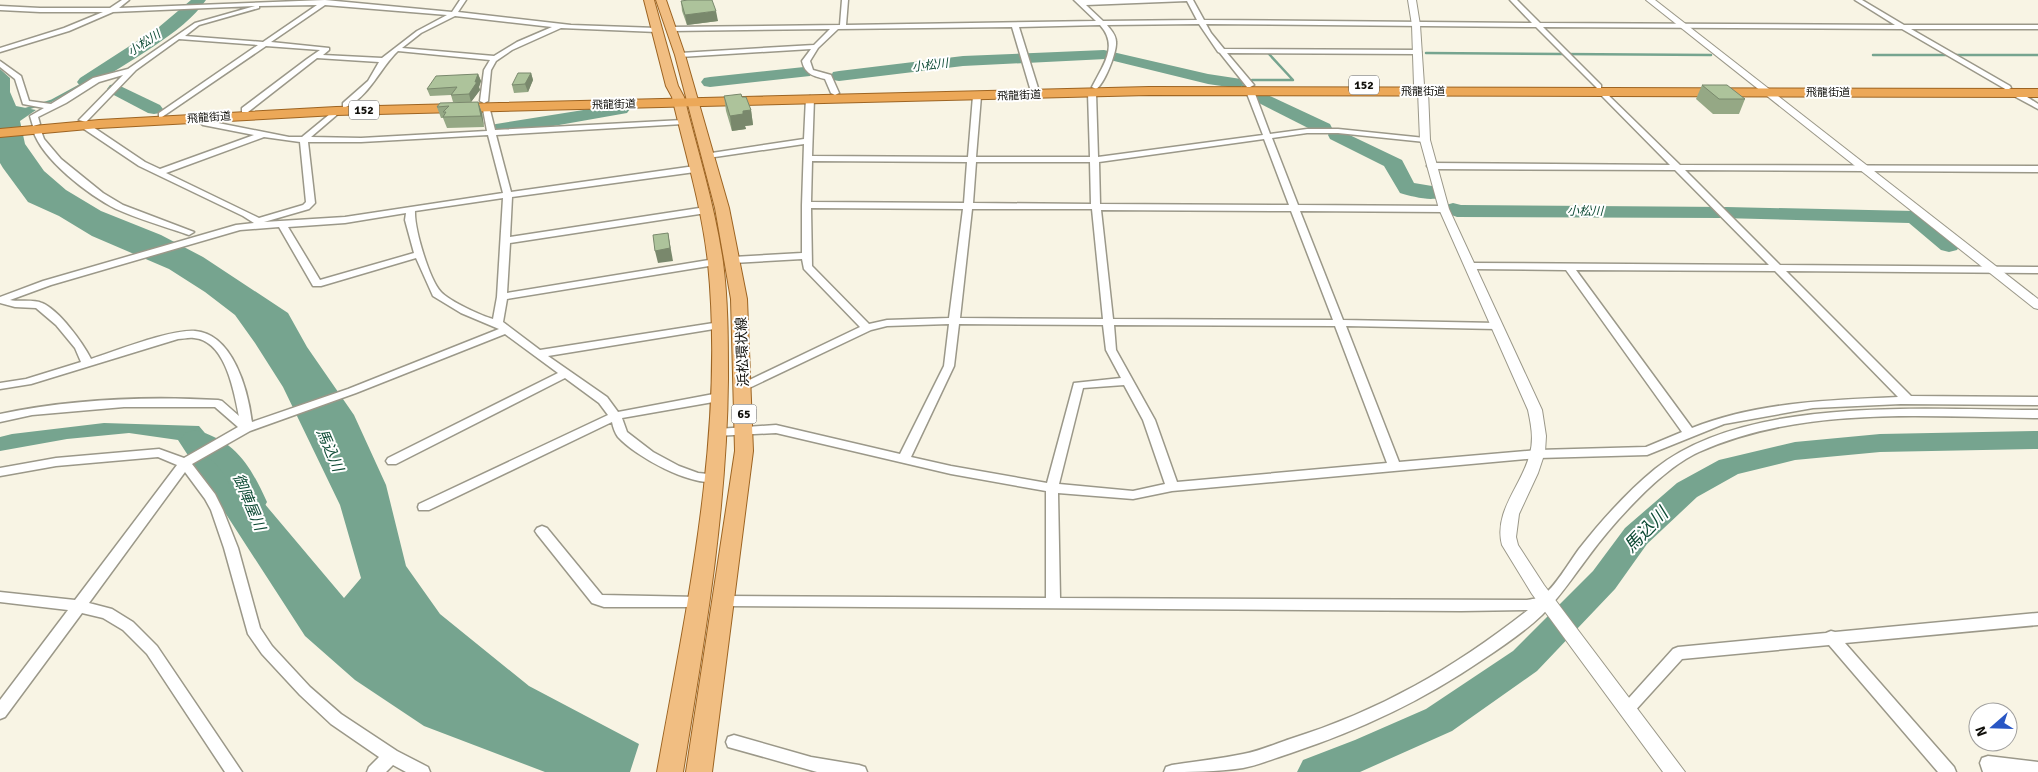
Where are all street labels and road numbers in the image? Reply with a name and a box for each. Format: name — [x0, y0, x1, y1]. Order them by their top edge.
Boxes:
road number: 152 — [1349, 76, 1379, 94]
street label: 飛龍街道 — [1401, 85, 1445, 98]
street label: 飛龍街道 — [1806, 86, 1850, 99]
street label: 飛龍街道 — [997, 88, 1041, 103]
street label: 飛龍街道 — [592, 98, 636, 111]
road number: 152 — [349, 100, 379, 120]
street label: 飛龍街道 — [187, 109, 231, 126]
street label: 浜松環状線 — [733, 317, 752, 387]
road number: 65 — [732, 404, 756, 424]

